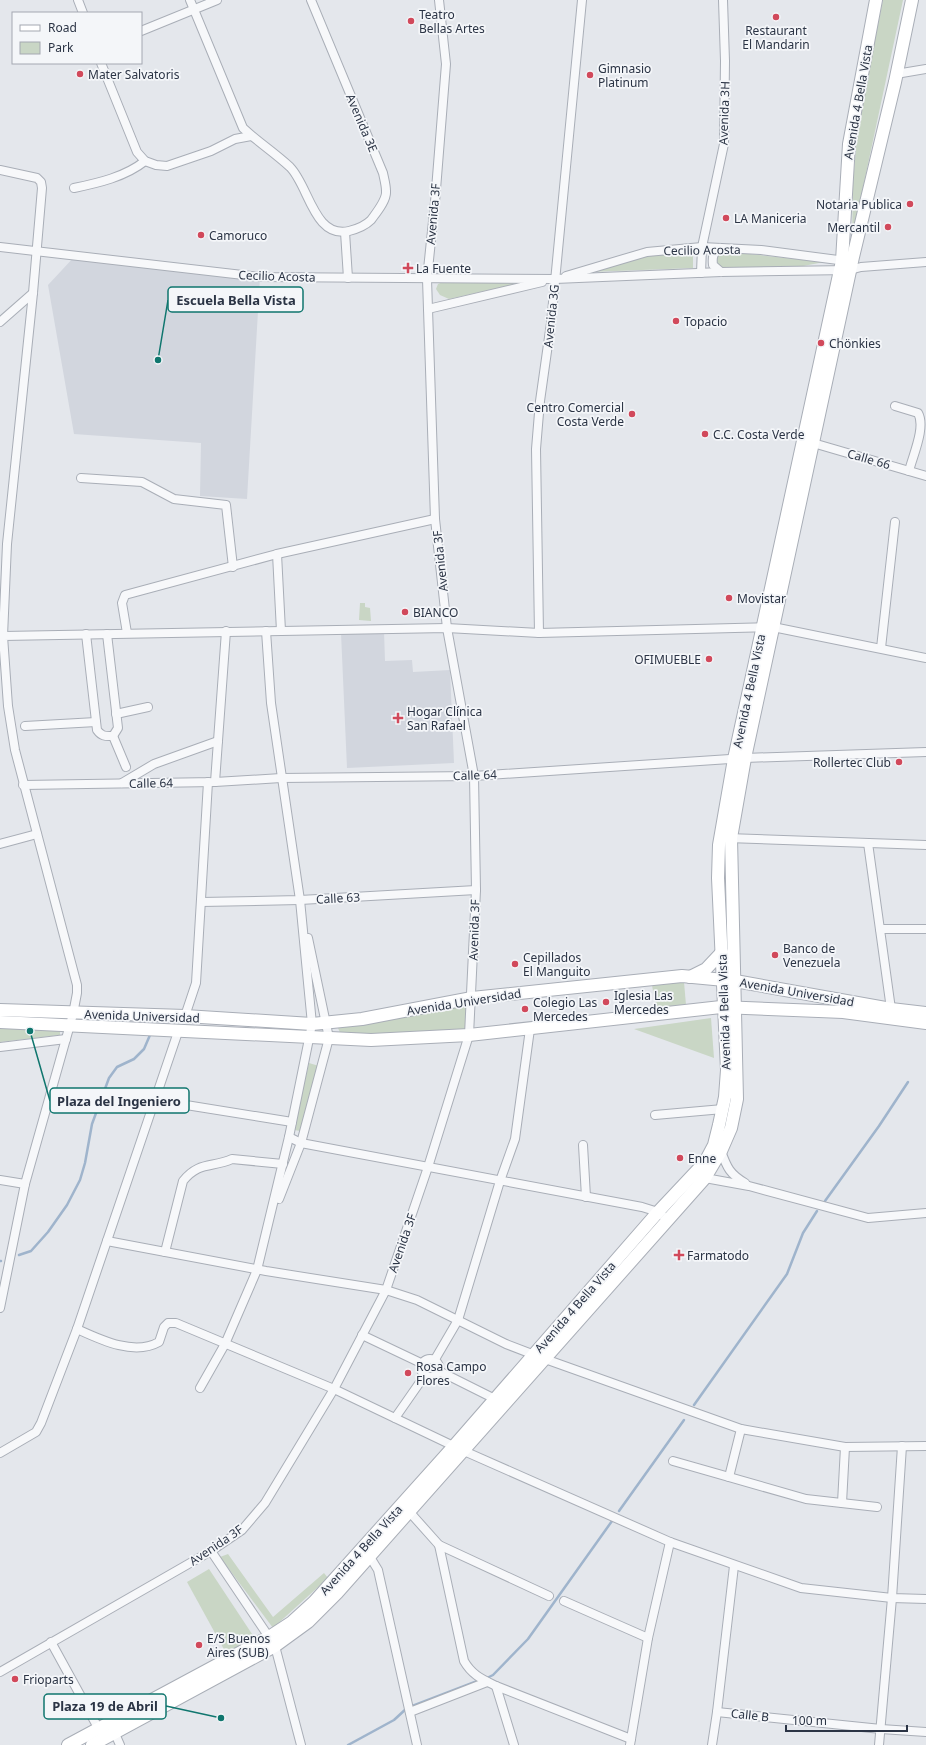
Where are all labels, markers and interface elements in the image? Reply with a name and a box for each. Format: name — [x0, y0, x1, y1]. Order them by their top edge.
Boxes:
place label: Teatro Bellas Artes — [419, 6, 485, 37]
legend — [12, 12, 142, 64]
marker: Restaurant El Mandarin — [771, 12, 781, 22]
marker: Teatro Bellas Artes — [406, 16, 416, 26]
text: Road — [48, 19, 77, 36]
place label: Restaurant El Mandarin — [742, 22, 810, 53]
text: Park — [48, 39, 74, 56]
street label: Avenida 4 Bella Vista — [840, 43, 876, 161]
place label: Gimnasio Platinum — [598, 60, 651, 91]
place label: Mater Salvatoris — [88, 66, 180, 83]
marker: Mater Salvatoris — [75, 69, 85, 79]
marker: Gimnasio Platinum — [585, 70, 595, 80]
street label: Avenida 3H — [714, 81, 734, 145]
street label: Avenida 3E — [342, 91, 382, 155]
street label: Avenida 3F — [422, 183, 444, 245]
place label: Notaria Publica — [816, 196, 902, 213]
marker: Notaria Publica — [905, 199, 915, 209]
place label: LA Maniceria — [734, 210, 807, 227]
marker: LA Maniceria — [721, 213, 731, 223]
place label: Mercantil — [827, 219, 880, 236]
marker: Mercantil — [883, 222, 893, 232]
place label: Camoruco — [209, 227, 267, 244]
marker: Camoruco — [196, 230, 206, 240]
street label: Cecilio Acosta — [663, 241, 741, 259]
place label: La Fuente — [416, 260, 471, 277]
marker: La Fuente — [403, 263, 413, 273]
street label: Cecilio Acosta — [238, 266, 316, 286]
street label: Avenida 3G — [539, 283, 563, 349]
callout: Escuela Bella Vista — [168, 287, 303, 312]
text: Escuela Bella Vista — [176, 291, 296, 309]
place label: Topacio — [684, 313, 727, 330]
marker: Topacio — [671, 316, 681, 326]
place label: Chönkies — [829, 335, 881, 352]
marker: Chönkies — [816, 338, 826, 348]
place label: Centro Comercial Costa Verde — [527, 399, 624, 430]
marker: Centro Comercial Costa Verde — [627, 409, 637, 419]
place label: C.C. Costa Verde — [713, 426, 805, 443]
marker: C.C. Costa Verde — [700, 429, 710, 439]
street label: Calle 66 — [845, 445, 893, 473]
street label: Avenida 3F — [428, 530, 452, 592]
place label: Movistar — [737, 590, 786, 607]
marker: Movistar — [724, 593, 734, 603]
place label: BIANCO — [413, 604, 458, 621]
marker: BIANCO — [400, 607, 410, 617]
street label: Avenida 4 Bella Vista — [729, 633, 769, 749]
place label: OFIMUEBLE — [634, 651, 701, 668]
marker: OFIMUEBLE — [704, 654, 714, 664]
place label: Hogar Clínica San Rafael — [407, 703, 482, 734]
marker: Hogar Clínica San Rafael — [392, 712, 404, 724]
place label: Rollertec Club — [813, 754, 891, 771]
marker: Rollertec Club — [894, 757, 904, 767]
street label: Calle 64 — [453, 766, 497, 784]
street label: Calle 64 — [129, 774, 173, 792]
street label: Calle 63 — [316, 888, 361, 908]
street label: Avenida 3F — [464, 899, 484, 961]
place label: Banco de Venezuela — [783, 940, 840, 971]
place label: Cepillados El Manguito — [523, 949, 590, 980]
marker: Banco de Venezuela — [770, 950, 780, 960]
street label: Avenida 4 Bella Vista — [713, 954, 735, 1070]
marker: Cepillados El Manguito — [510, 959, 520, 969]
street label: Avenida Universidad — [739, 974, 855, 1010]
street label: Avenida Universidad — [406, 985, 522, 1019]
place label: Iglesia Las Mercedes — [614, 987, 673, 1018]
place label: Colegio Las Mercedes — [533, 994, 598, 1025]
marker: Iglesia Las Mercedes — [601, 997, 611, 1007]
marker: Colegio Las Mercedes — [520, 1004, 530, 1014]
street label: Avenida Universidad — [84, 1005, 200, 1027]
callout: Plaza del Ingeniero — [50, 1088, 189, 1113]
text: Plaza del Ingeniero — [57, 1092, 181, 1110]
place label: Enne — [688, 1150, 717, 1167]
marker: Enne — [675, 1153, 685, 1163]
street label: Avenida 3F — [384, 1211, 420, 1275]
place label: Farmatodo — [687, 1247, 749, 1264]
marker: Farmatodo — [674, 1250, 684, 1260]
street label: Avenida 4 Bella Vista — [531, 1258, 619, 1356]
place label: Rosa Campo Flores — [416, 1358, 487, 1389]
marker: Rosa Campo Flores — [403, 1368, 413, 1378]
street label: Avenida 4 Bella Vista — [316, 1501, 406, 1599]
street label: Avenida 3F — [186, 1521, 246, 1569]
place label: E/S Buenos Aires (SUB) — [207, 1630, 271, 1661]
marker: E/S Buenos Aires (SUB) — [194, 1640, 204, 1650]
place label: Frioparts — [23, 1671, 74, 1688]
marker: Frioparts — [10, 1674, 20, 1684]
callout: Plaza 19 de Abril — [44, 1694, 166, 1719]
text: Plaza 19 de Abril — [52, 1697, 158, 1715]
street label: Calle B — [730, 1705, 770, 1725]
scale bar — [786, 1707, 907, 1733]
text: 100 m — [792, 1712, 827, 1729]

